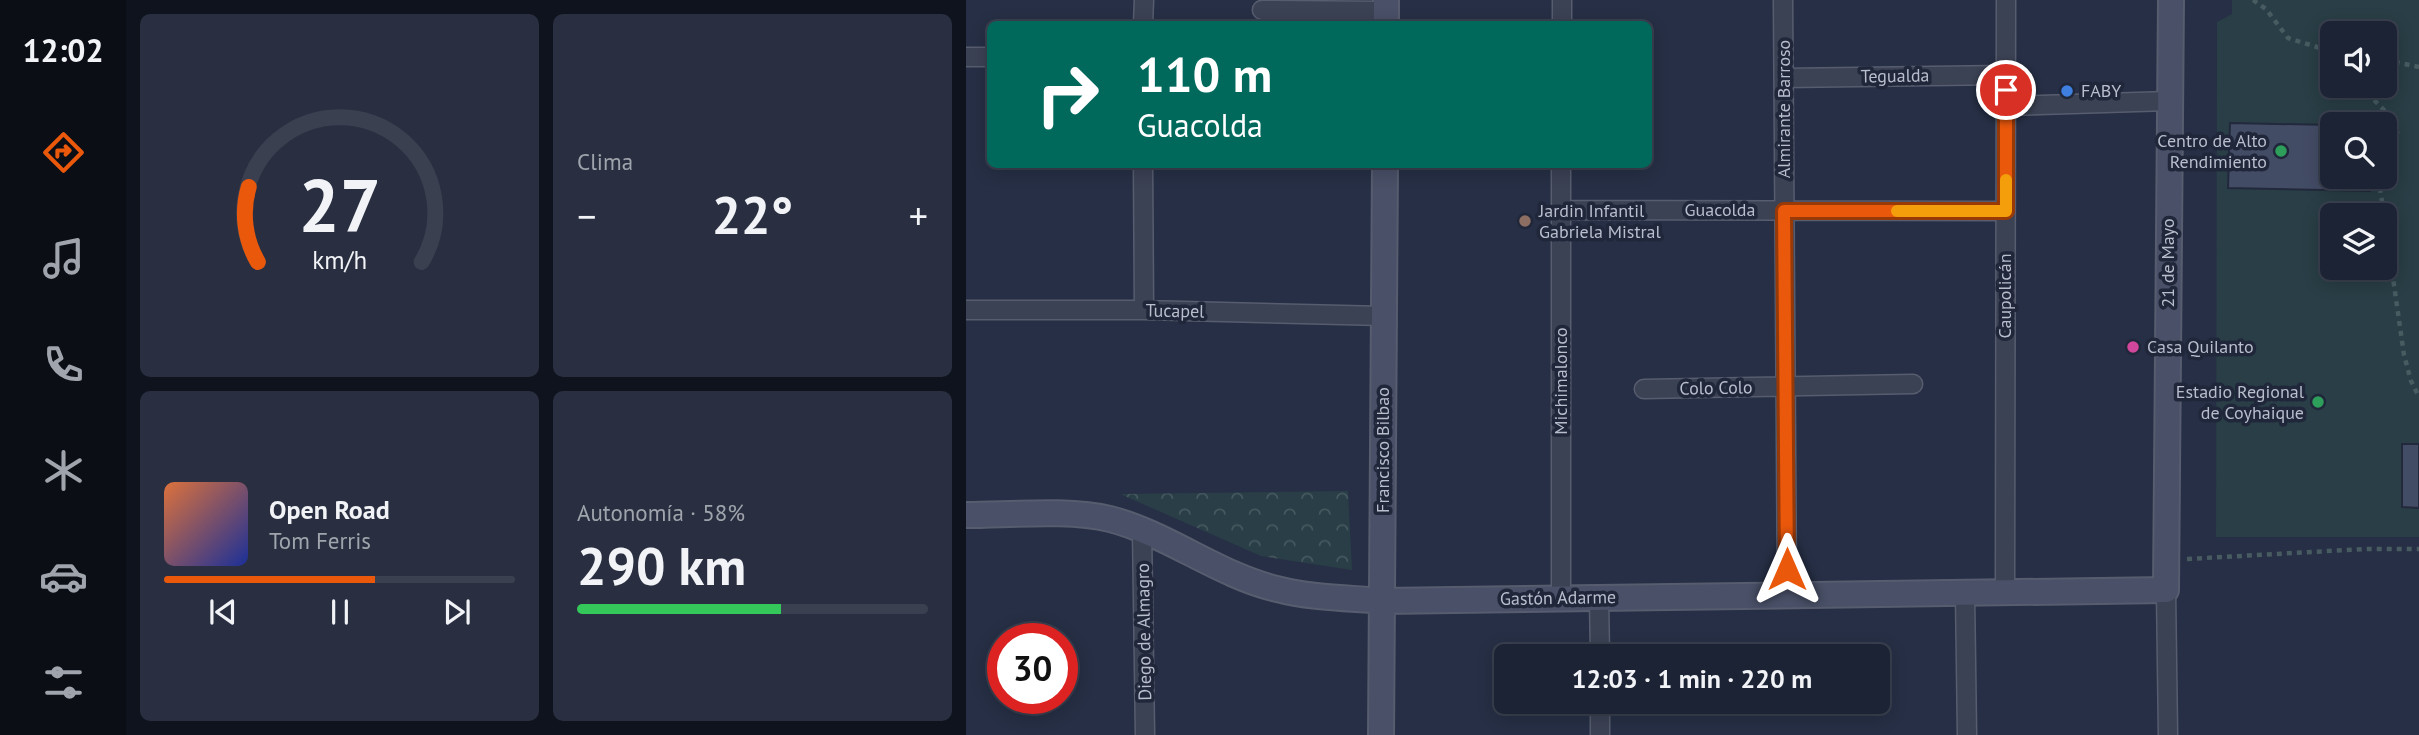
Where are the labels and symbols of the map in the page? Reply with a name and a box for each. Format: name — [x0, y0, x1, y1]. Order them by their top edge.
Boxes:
street label: Almirante Barroso — [1772, 40, 1795, 178]
pin — [1976, 60, 2036, 120]
street label: Tegualda — [1860, 63, 1930, 88]
place label: FABY — [2081, 79, 2121, 102]
marker: FABY — [2059, 83, 2075, 99]
place label: Centro de Alto Rendimiento — [2157, 129, 2267, 173]
marker: Centro de Alto Rendimiento — [2273, 143, 2289, 159]
street label: Guacolda — [1685, 198, 1755, 221]
place label: Jardin Infantil Gabriela Mistral — [1538, 199, 1662, 243]
marker: Jardin Infantil Gabriela Mistral — [1517, 213, 1533, 229]
street label: 21 de Mayo — [2156, 218, 2179, 308]
street label: Caupolicán — [1993, 254, 2016, 338]
street label: Tucapel — [1145, 298, 1205, 323]
street label: Michimalonco — [1549, 327, 1572, 435]
place label: Casa Quilanto — [2147, 335, 2254, 358]
marker: Casa Quilanto — [2125, 339, 2141, 355]
street label: Colo Colo — [1679, 375, 1753, 400]
place label: Estadio Regional de Coyhaique — [2176, 380, 2305, 424]
street label: Francisco Bilbao — [1371, 387, 1394, 513]
marker: Estadio Regional de Coyhaique — [2310, 394, 2326, 410]
position arrow — [1750, 532, 1824, 606]
street label: Diego de Almagro — [1131, 563, 1156, 701]
street label: Gastón Adarme — [1500, 585, 1616, 610]
speed limit sign: 30 — [987, 623, 1078, 714]

